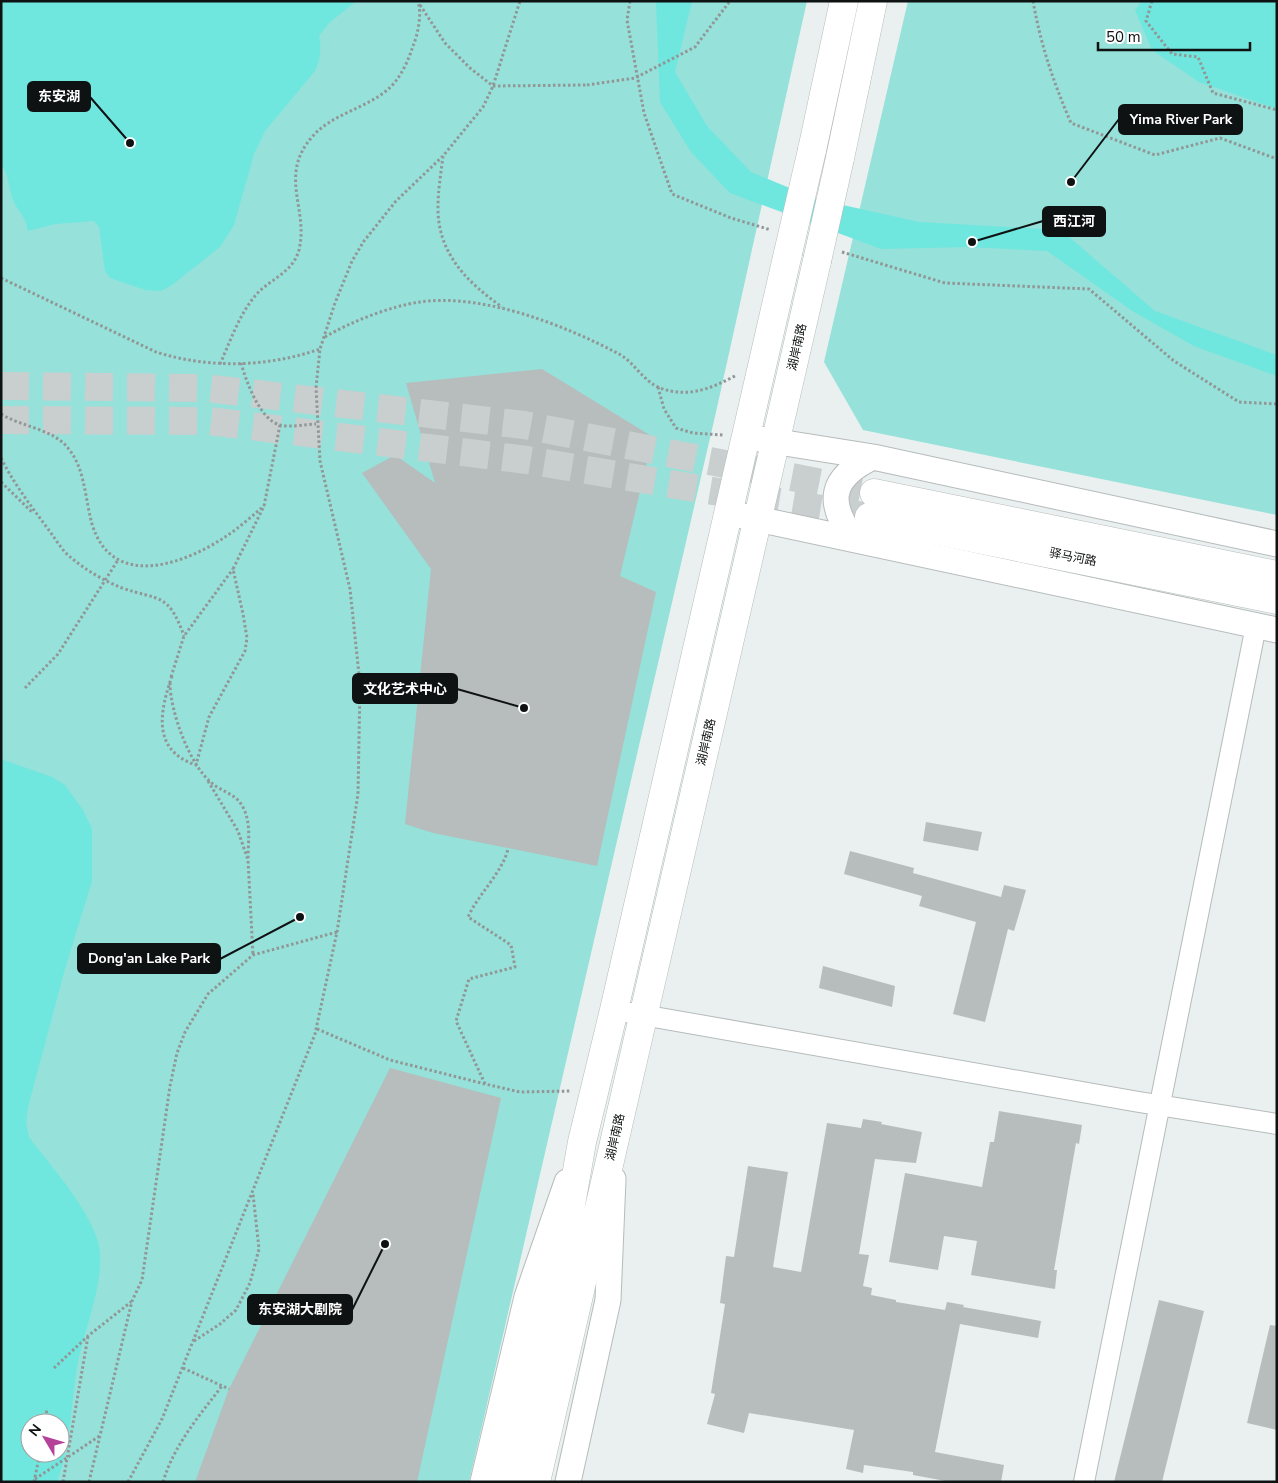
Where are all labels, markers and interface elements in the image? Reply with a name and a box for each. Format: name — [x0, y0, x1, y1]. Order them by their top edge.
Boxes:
scale bar — [1098, 20, 1250, 52]
text: 50 m — [1106, 27, 1141, 47]
callout: 东安湖 — [28, 82, 90, 111]
text: 东安湖 — [38, 87, 80, 106]
callout: Yima River Park — [1119, 105, 1242, 134]
text: Yima River Park — [1129, 110, 1233, 129]
callout: 西江河 — [1043, 207, 1105, 236]
text: 西江河 — [1053, 212, 1095, 231]
street label: 湖岸南路 — [784, 322, 810, 372]
street label: 驿马河路 — [1048, 545, 1098, 569]
callout: 文化艺术中心 — [353, 674, 457, 703]
text: 文化艺术中心 — [363, 680, 447, 699]
street label: 湖岸南路 — [693, 717, 719, 767]
callout: Dong'an Lake Park — [78, 944, 220, 973]
text: Dong'an Lake Park — [88, 949, 211, 968]
street label: 湖岸南路 — [602, 1112, 628, 1162]
callout: 东安湖大剧院 — [248, 1295, 352, 1324]
text: 东安湖大剧院 — [258, 1300, 342, 1319]
north arrow — [20, 1413, 70, 1463]
text: N — [24, 1420, 46, 1440]

